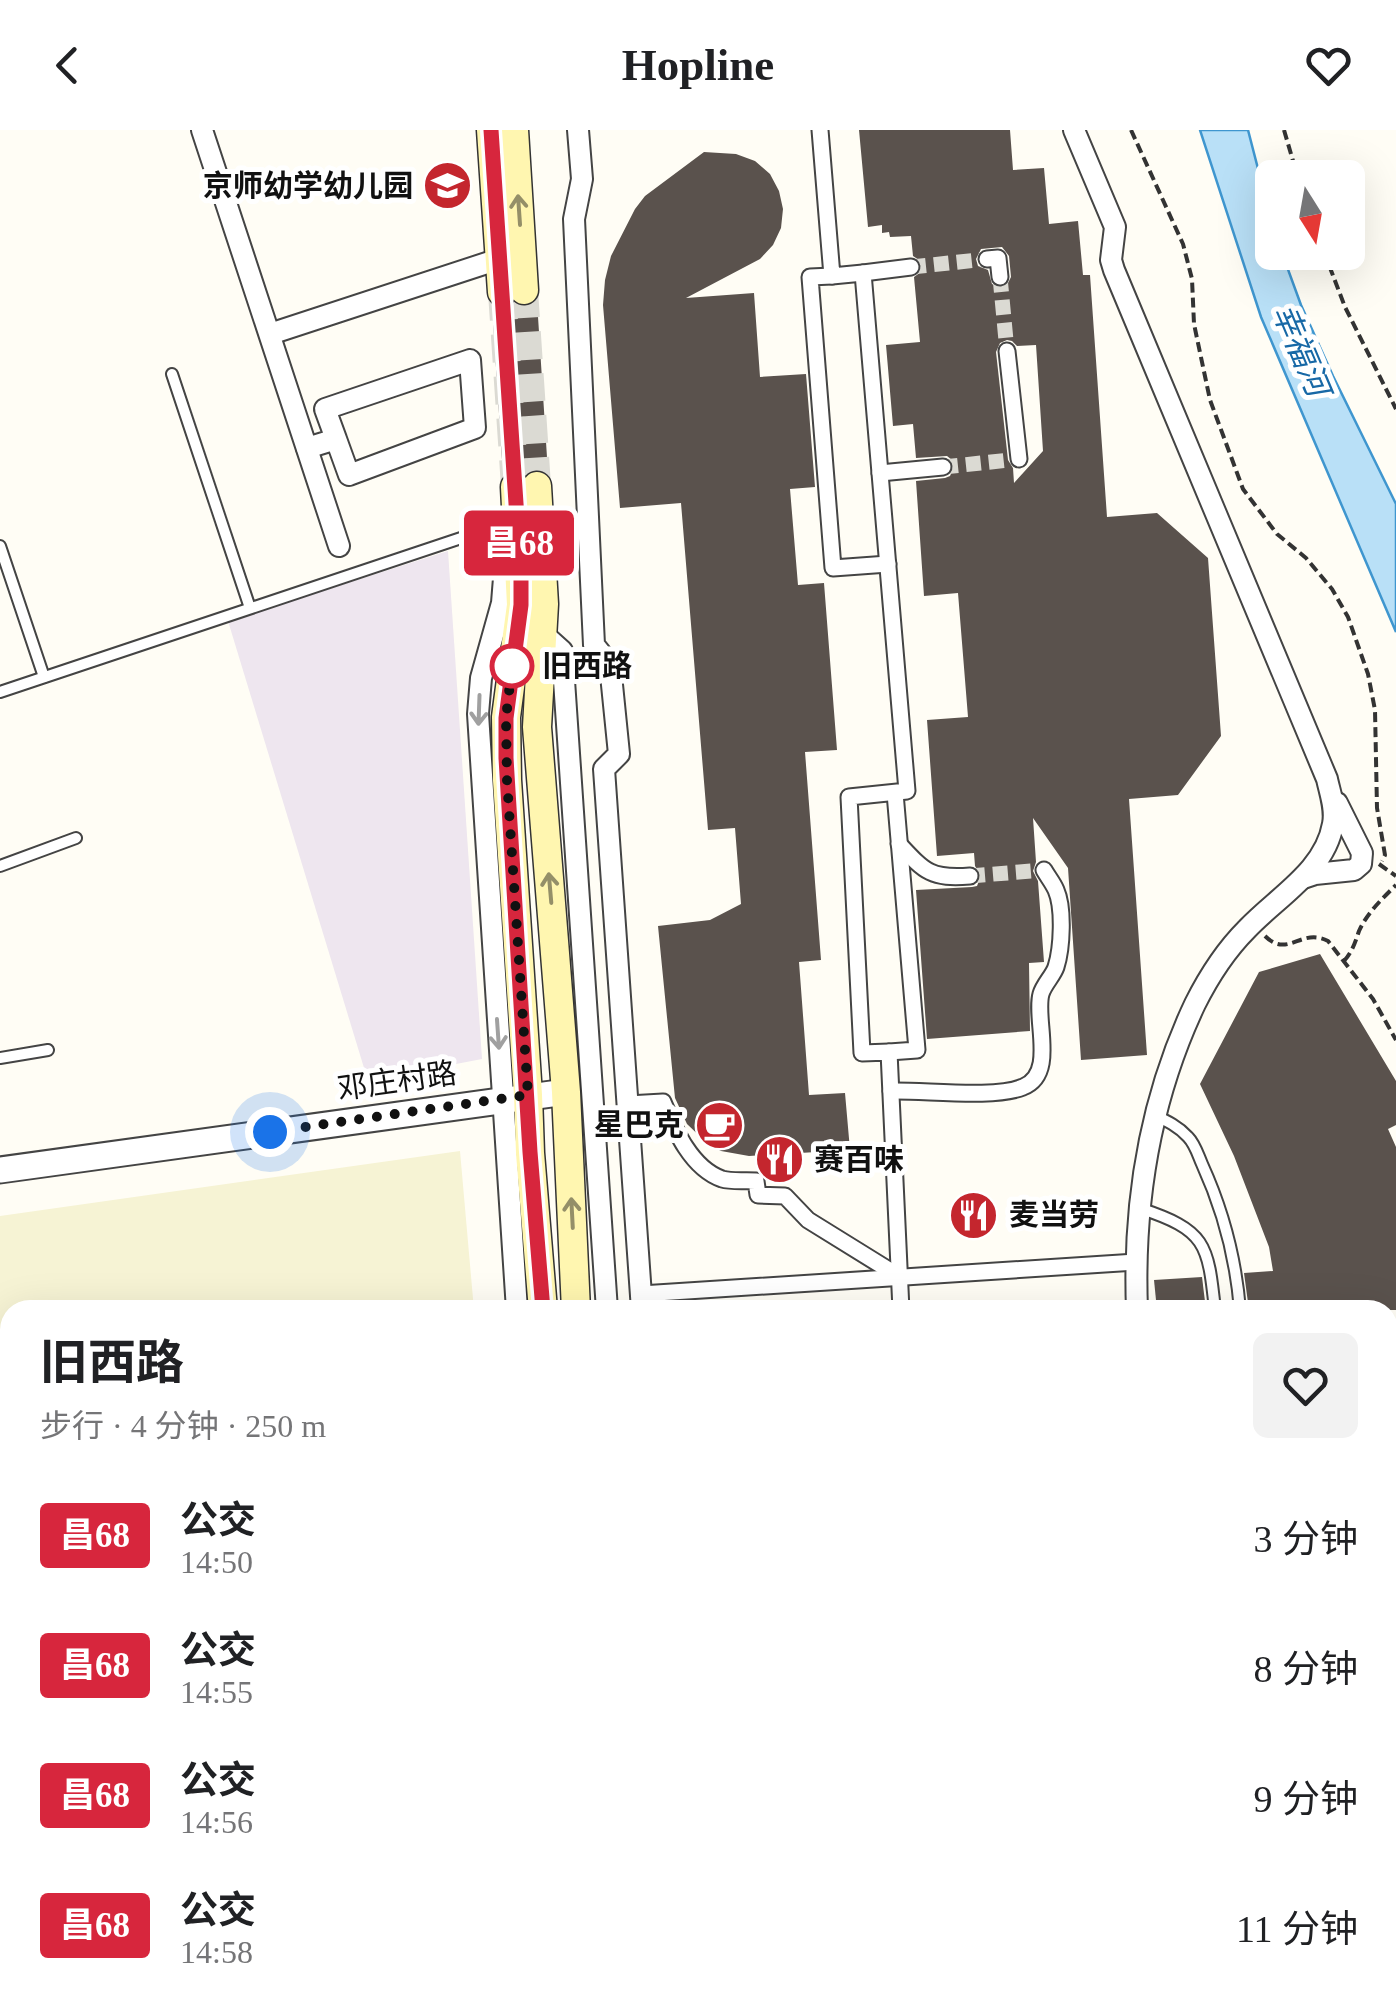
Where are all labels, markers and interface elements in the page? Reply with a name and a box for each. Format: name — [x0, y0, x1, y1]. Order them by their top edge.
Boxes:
icon: back — [40, 38, 95, 93]
icon: heart — [1301, 38, 1356, 93]
text: Hopline — [622, 40, 774, 90]
school or university icon: 京师幼学幼儿园 — [422, 160, 474, 212]
north arrow — [1255, 160, 1365, 270]
map controls — [1255, 160, 1365, 270]
place label: 京师幼学幼儿园 — [203, 169, 413, 202]
one-way arrow — [509, 195, 528, 227]
water label: 幸福河 — [1266, 299, 1339, 407]
line badge: 昌68 — [462, 510, 576, 576]
text: 昌68 — [484, 524, 554, 563]
marker: 旧西路 — [491, 645, 533, 687]
place label: 旧西路 — [542, 649, 632, 682]
one-way arrow — [470, 694, 489, 726]
one-way arrow — [540, 873, 559, 905]
one-way arrow — [489, 1018, 508, 1050]
street label: 邓庄村路 — [335, 1056, 459, 1105]
cafe icon: 星巴克 — [693, 1099, 745, 1151]
your location — [245, 1107, 295, 1157]
place label: 星巴克 — [594, 1108, 684, 1141]
restaurant icon: 赛百味 — [753, 1134, 805, 1186]
place label: 赛百味 — [814, 1143, 904, 1176]
restaurant icon: 麦当劳 — [948, 1189, 1000, 1241]
one-way arrow — [562, 1197, 581, 1229]
place label: 麦当劳 — [1009, 1198, 1099, 1231]
button: heart — [1253, 1333, 1358, 1438]
text: 旧西路 — [40, 1336, 184, 1389]
text: 步行 · 4 分钟 · 250 m — [40, 1408, 326, 1444]
text: 公交 — [180, 1499, 256, 1541]
text: 昌68 — [60, 1516, 130, 1555]
text: 3 分钟 — [1253, 1518, 1358, 1560]
text: 14:50 — [180, 1544, 253, 1580]
text: 公交 — [180, 1629, 256, 1671]
text: 昌68 — [60, 1646, 130, 1685]
text: 8 分钟 — [1253, 1648, 1358, 1690]
text: 14:55 — [180, 1674, 253, 1710]
text: 公交 — [180, 1759, 256, 1801]
text: 昌68 — [60, 1776, 130, 1815]
text: 9 分钟 — [1253, 1778, 1358, 1820]
text: 14:56 — [180, 1804, 253, 1840]
text: 公交 — [180, 1889, 256, 1931]
text: 昌68 — [60, 1906, 130, 1945]
text: 11 分钟 — [1236, 1908, 1358, 1950]
text: 14:58 — [180, 1934, 253, 1970]

